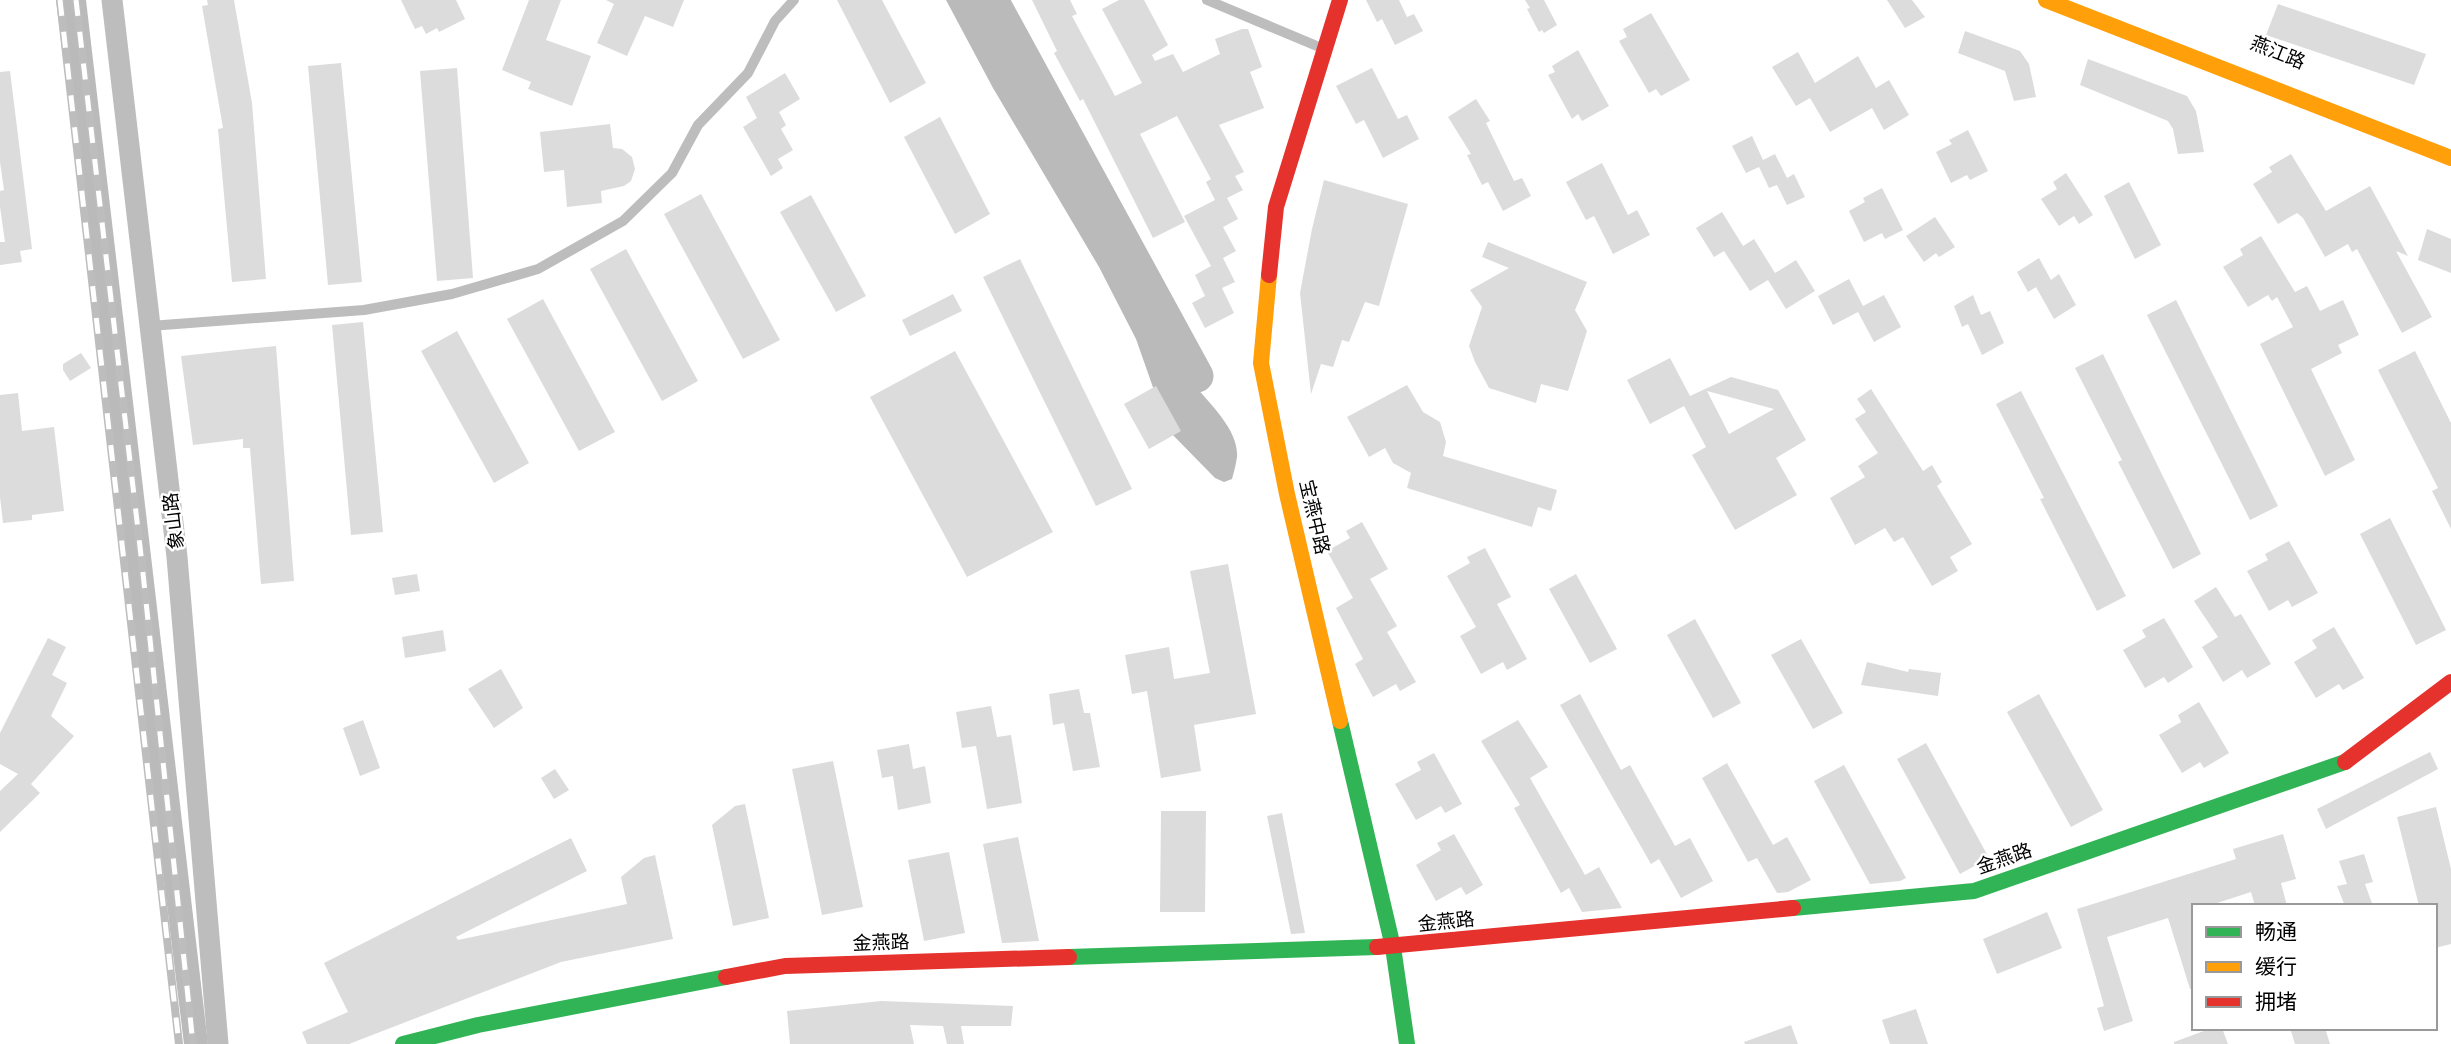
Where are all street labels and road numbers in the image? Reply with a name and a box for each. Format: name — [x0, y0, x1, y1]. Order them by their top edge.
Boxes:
street label: 燕江路 — [2247, 31, 2309, 73]
street label: 宝燕中路 — [1296, 477, 1334, 557]
street label: 象山路 — [159, 491, 187, 551]
street label: 金燕路 — [1973, 838, 2035, 878]
street label: 金燕路 — [1416, 907, 1476, 935]
street label: 金燕路 — [852, 930, 910, 954]

